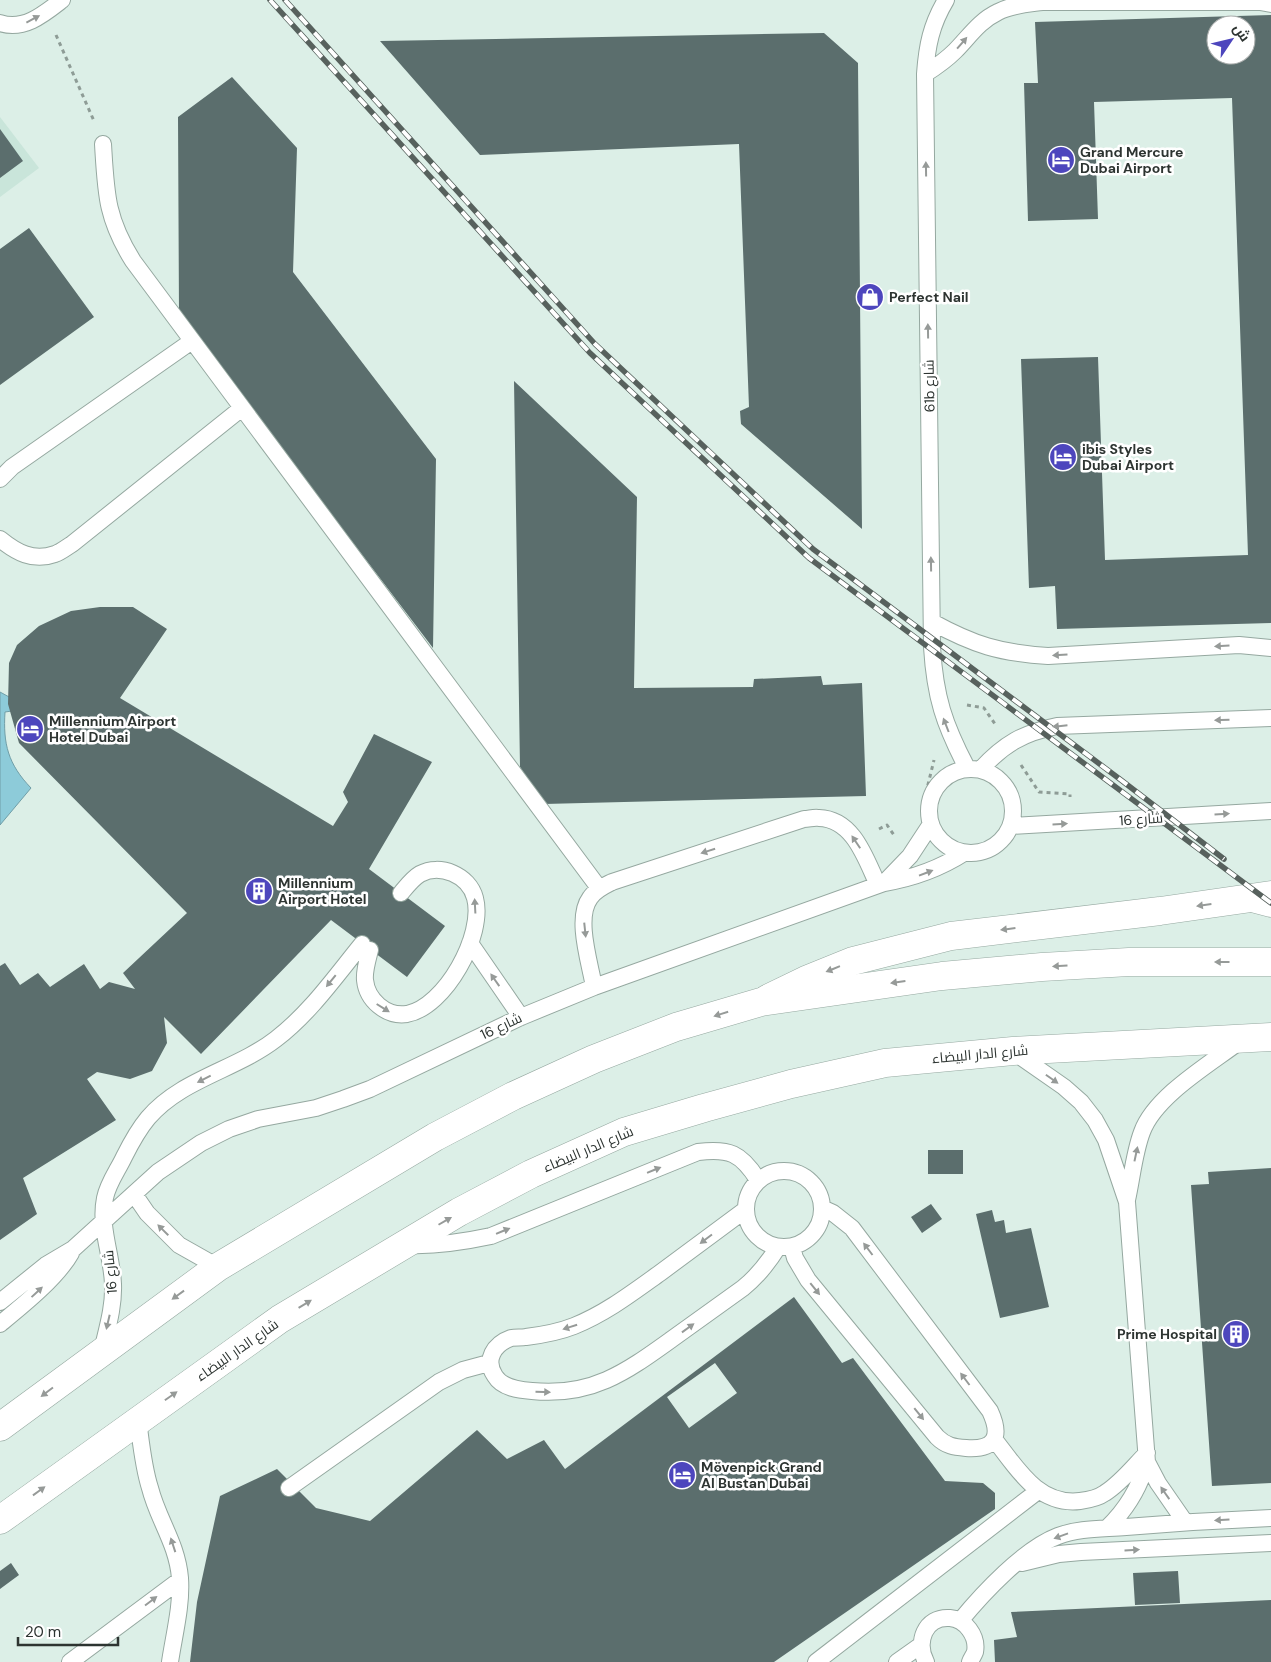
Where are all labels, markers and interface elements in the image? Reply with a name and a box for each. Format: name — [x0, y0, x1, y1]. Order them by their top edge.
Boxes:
one-way arrow — [26, 15, 40, 23]
north arrow — [1206, 15, 1256, 65]
text: ش — [1229, 20, 1254, 45]
one-way arrow — [956, 37, 967, 49]
place label: Grand Mercure Dubai Airport — [1080, 143, 1184, 177]
hotel icon: Grand Mercure Dubai Airport — [1046, 145, 1076, 175]
one-way arrow — [922, 161, 930, 177]
shop icon: Perfect Nail — [855, 282, 885, 312]
place label: Perfect Nail — [889, 288, 969, 306]
one-way arrow — [924, 323, 932, 339]
street label: 61b شارع — [920, 359, 938, 413]
place label: ibis Styles Dubai Airport — [1082, 440, 1174, 474]
hotel icon: ibis Styles Dubai Airport — [1048, 442, 1078, 472]
one-way arrow — [927, 556, 935, 572]
one-way arrow — [1214, 642, 1230, 650]
one-way arrow — [1052, 651, 1068, 659]
place label: Millennium Airport Hotel Dubai — [49, 712, 176, 746]
hotel icon: Millennium Airport Hotel Dubai — [15, 714, 45, 744]
one-way arrow — [1214, 716, 1230, 724]
one-way arrow — [942, 717, 949, 732]
one-way arrow — [1052, 722, 1068, 730]
street label: شارع 16 — [1118, 808, 1164, 830]
one-way arrow — [1214, 809, 1230, 817]
one-way arrow — [1052, 819, 1068, 827]
one-way arrow — [851, 835, 861, 849]
one-way arrow — [700, 847, 715, 855]
one-way arrow — [919, 869, 934, 877]
place label: Millennium Airport Hotel — [278, 874, 367, 908]
building icon: Millennium Airport Hotel — [244, 876, 274, 906]
one-way arrow — [471, 897, 479, 913]
one-way arrow — [1196, 901, 1212, 909]
one-way arrow — [581, 923, 589, 939]
one-way arrow — [1000, 925, 1016, 933]
one-way arrow — [1214, 958, 1230, 966]
one-way arrow — [1052, 962, 1068, 970]
one-way arrow — [825, 965, 840, 973]
one-way arrow — [490, 973, 500, 987]
one-way arrow — [325, 975, 336, 988]
one-way arrow — [890, 978, 906, 986]
one-way arrow — [377, 1003, 390, 1012]
street label: شارع 16 — [477, 1009, 525, 1043]
one-way arrow — [714, 1010, 729, 1018]
street label: شارع الدار البيضاء — [931, 1041, 1029, 1067]
one-way arrow — [1046, 1074, 1059, 1084]
one-way arrow — [196, 1075, 211, 1083]
street label: شارع الدار البيضاء — [540, 1122, 636, 1176]
one-way arrow — [1132, 1147, 1140, 1162]
one-way arrow — [647, 1166, 662, 1174]
one-way arrow — [437, 1217, 452, 1225]
one-way arrow — [157, 1224, 169, 1236]
one-way arrow — [496, 1226, 510, 1234]
one-way arrow — [700, 1233, 713, 1244]
one-way arrow — [862, 1243, 873, 1256]
street label: شارع 16 — [99, 1249, 121, 1295]
one-way arrow — [810, 1282, 821, 1295]
one-way arrow — [30, 1286, 42, 1298]
one-way arrow — [172, 1290, 185, 1301]
one-way arrow — [298, 1299, 311, 1308]
one-way arrow — [104, 1315, 112, 1330]
street label: شارع الدار البيضاء — [192, 1315, 282, 1385]
building icon: Prime Hospital — [1221, 1319, 1251, 1349]
one-way arrow — [681, 1323, 695, 1333]
one-way arrow — [563, 1324, 578, 1331]
place label: Prime Hospital — [1117, 1325, 1217, 1343]
one-way arrow — [960, 1373, 971, 1386]
one-way arrow — [40, 1387, 54, 1397]
one-way arrow — [535, 1388, 551, 1396]
one-way arrow — [164, 1391, 178, 1401]
one-way arrow — [913, 1407, 924, 1420]
place label: Mövenpick Grand Al Bustan Dubai — [701, 1458, 822, 1492]
hotel icon: Mövenpick Grand Al Bustan Dubai — [667, 1460, 697, 1490]
one-way arrow — [32, 1486, 46, 1496]
one-way arrow — [1160, 1486, 1170, 1499]
one-way arrow — [1214, 1516, 1230, 1524]
one-way arrow — [1053, 1532, 1068, 1540]
one-way arrow — [168, 1537, 176, 1552]
one-way arrow — [1125, 1546, 1141, 1554]
one-way arrow — [144, 1596, 157, 1607]
scale bar — [18, 1614, 118, 1646]
text: 20 m — [25, 1622, 61, 1642]

